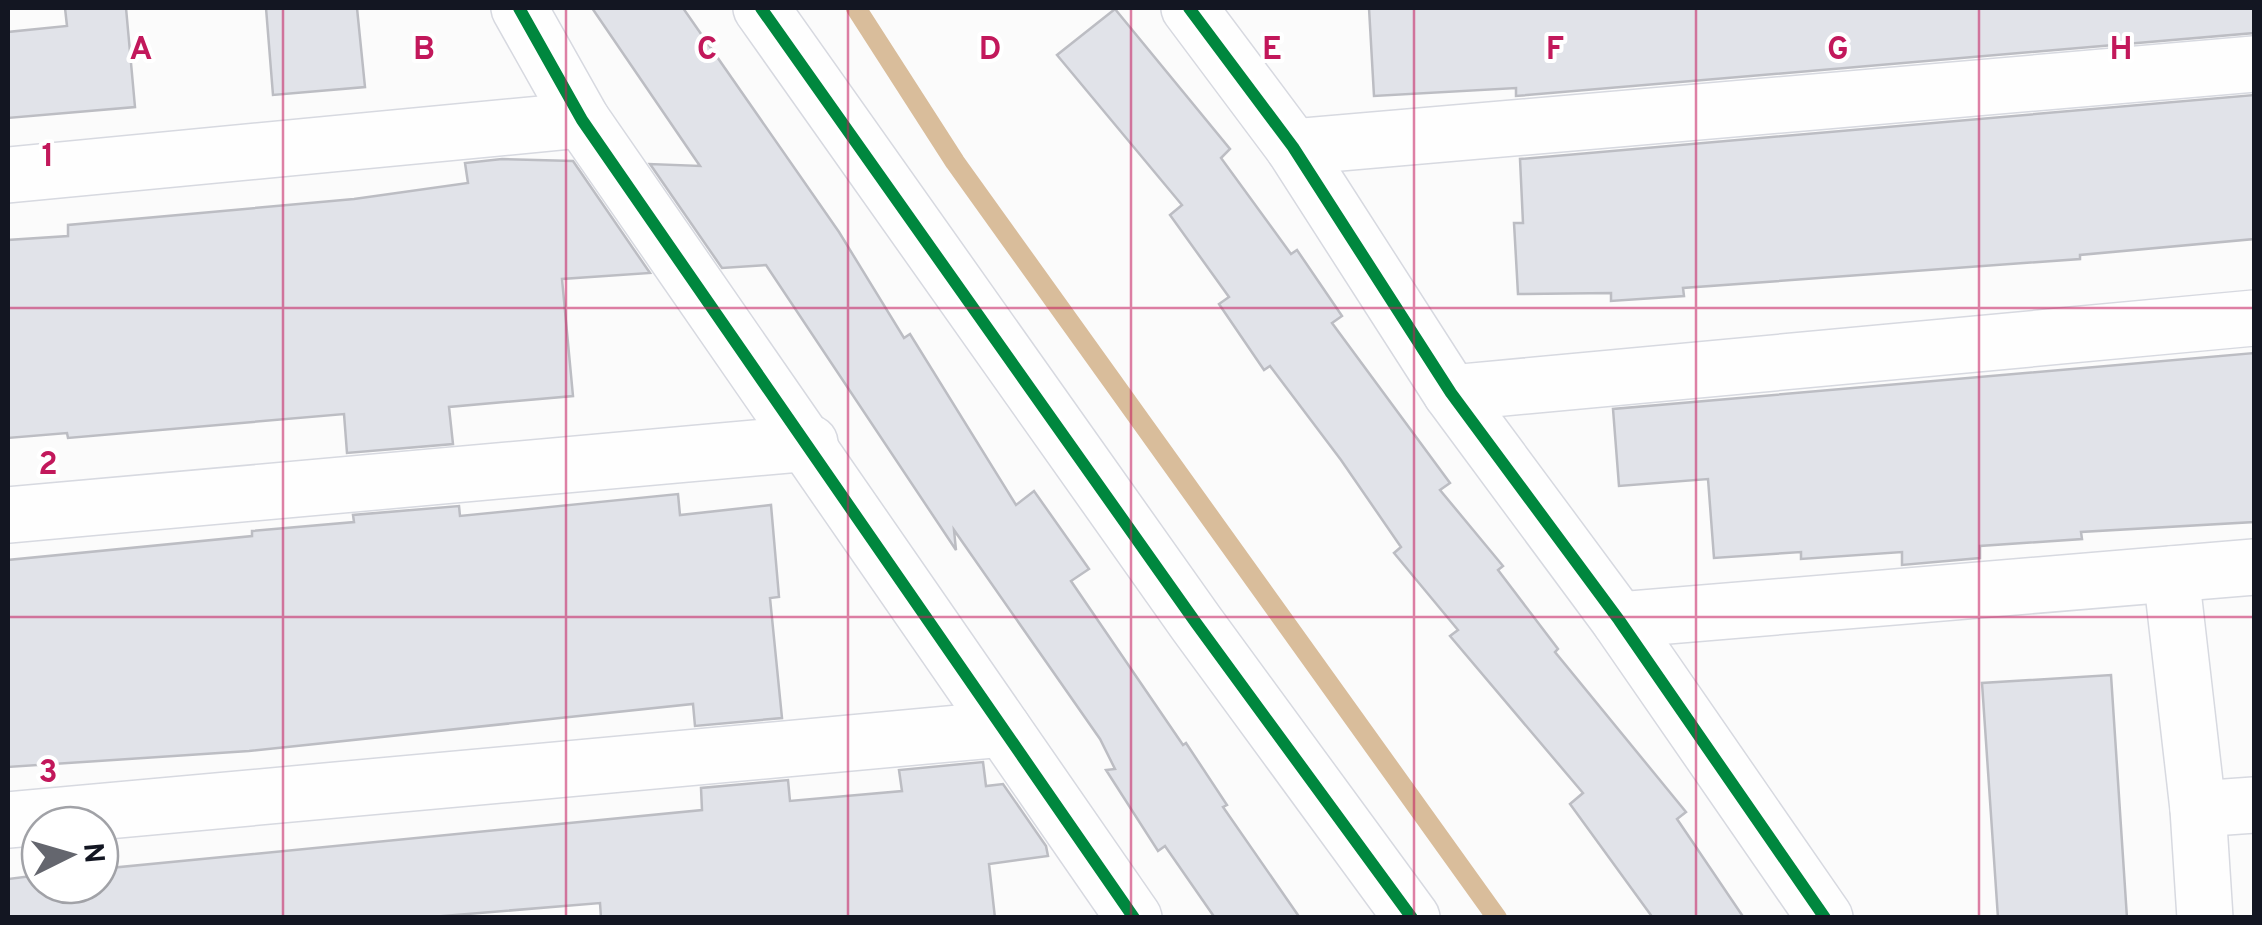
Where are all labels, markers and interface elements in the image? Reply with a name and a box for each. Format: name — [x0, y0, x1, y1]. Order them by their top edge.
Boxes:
text: A — [130, 31, 152, 71]
text: B — [413, 31, 435, 71]
text: C — [697, 31, 717, 71]
text: D — [979, 31, 1001, 71]
text: E — [1262, 31, 1282, 71]
text: F — [1546, 31, 1564, 71]
text: G — [1827, 31, 1849, 71]
text: H — [2109, 31, 2133, 71]
text: 1 — [42, 138, 54, 178]
text: 2 — [38, 446, 58, 486]
text: 3 — [38, 754, 58, 794]
north arrow — [20, 805, 120, 905]
text: N — [73, 841, 111, 865]

